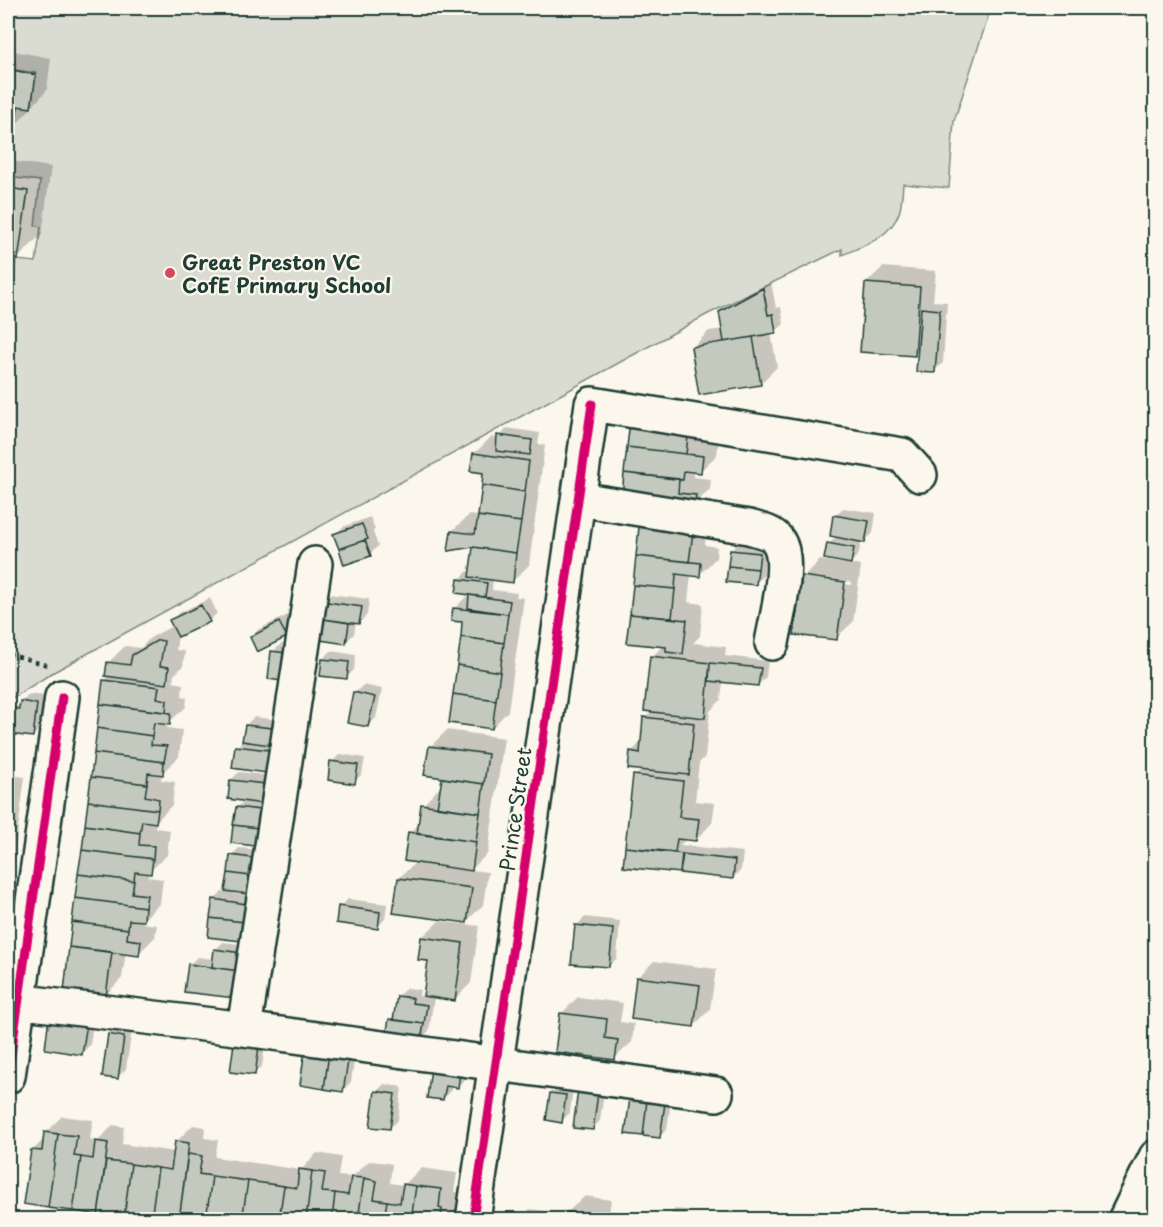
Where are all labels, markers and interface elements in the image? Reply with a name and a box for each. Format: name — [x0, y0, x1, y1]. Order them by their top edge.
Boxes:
place label: Great Preston VC CofE Primary School — [182, 247, 391, 300]
marker: Great Preston VC CofE Primary School — [163, 266, 177, 280]
street label: Prince Street — [491, 745, 539, 873]

